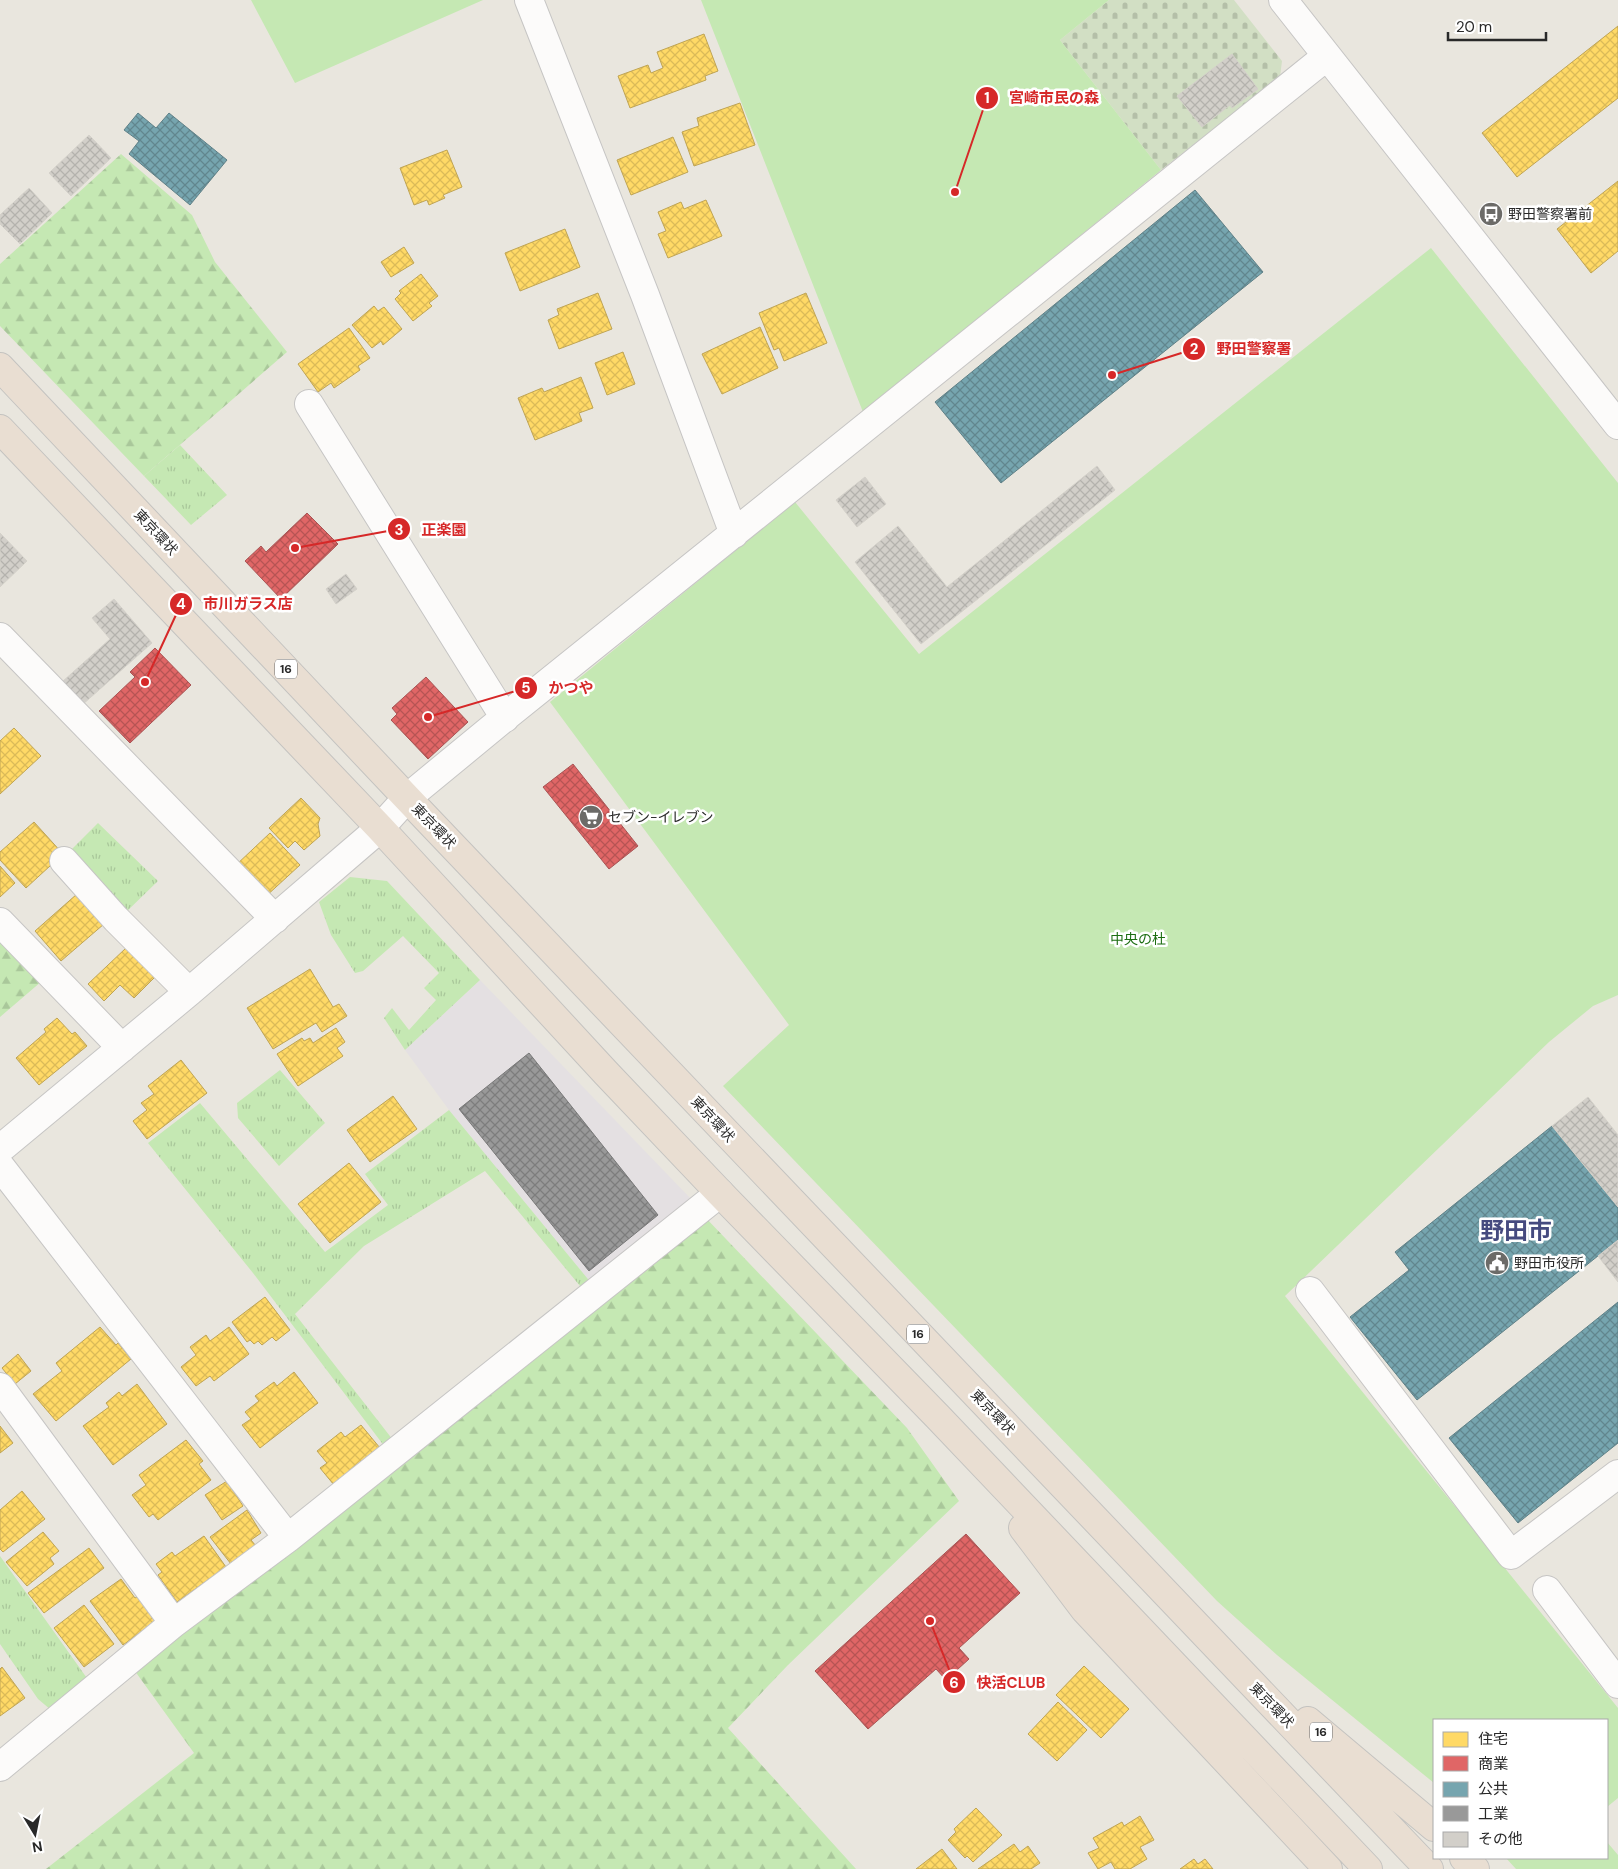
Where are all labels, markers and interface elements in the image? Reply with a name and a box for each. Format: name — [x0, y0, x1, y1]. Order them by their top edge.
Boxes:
scale bar — [1448, 10, 1546, 42]
text: 20 m — [1456, 17, 1492, 37]
callout: 宮崎市民の森 — [974, 83, 1109, 113]
text: 1 — [984, 88, 990, 108]
text: 宮崎市民の森 — [1009, 88, 1099, 108]
bus stop icon: 野田警察署前 — [1478, 201, 1504, 227]
place label: 野田警察署前 — [1508, 205, 1592, 223]
callout: 野田警察署 — [1182, 334, 1302, 364]
text: 2 — [1190, 339, 1199, 359]
text: 野田警察署 — [1216, 339, 1292, 359]
street label: 東京環状 — [130, 505, 182, 559]
callout: 正楽園 — [387, 514, 477, 544]
text: 3 — [394, 520, 404, 540]
text: 正楽園 — [421, 520, 467, 540]
callout: 市川ガラス店 — [168, 589, 303, 619]
text: 4 — [176, 594, 186, 614]
text: 市川ガラス店 — [203, 594, 293, 614]
road number: 16 — [275, 660, 297, 679]
callout: かつや — [514, 673, 604, 703]
text: 5 — [521, 678, 531, 698]
text: かつや — [548, 678, 594, 698]
street label: 東京環状 — [408, 800, 460, 852]
supermarket icon: セブン-イレブン — [578, 804, 604, 830]
place label: セブン-イレブン — [608, 808, 714, 826]
park label: 中央の杜 — [1110, 930, 1166, 948]
street label: 東京環状 — [687, 1092, 739, 1146]
district label: 野田市 — [1480, 1215, 1552, 1246]
public building icon: 野田市役所 — [1484, 1250, 1510, 1276]
place label: 野田市役所 — [1514, 1254, 1584, 1272]
road number: 16 — [907, 1325, 929, 1344]
street label: 東京環状 — [967, 1386, 1019, 1438]
callout: 快活CLUB — [941, 1667, 1055, 1697]
text: 6 — [949, 1673, 959, 1693]
text: 快活CLUB — [977, 1673, 1045, 1693]
street label: 東京環状 — [1246, 1679, 1298, 1731]
legend — [1433, 1719, 1608, 1859]
road number: 16 — [1310, 1722, 1332, 1741]
text: 住宅 — [1478, 1729, 1508, 1749]
text: 商業 — [1478, 1754, 1508, 1774]
text: 公共 — [1478, 1779, 1508, 1799]
text: 工業 — [1478, 1804, 1508, 1824]
north arrow — [10, 1809, 60, 1859]
text: その他 — [1478, 1829, 1523, 1849]
text: N — [31, 1837, 44, 1857]

